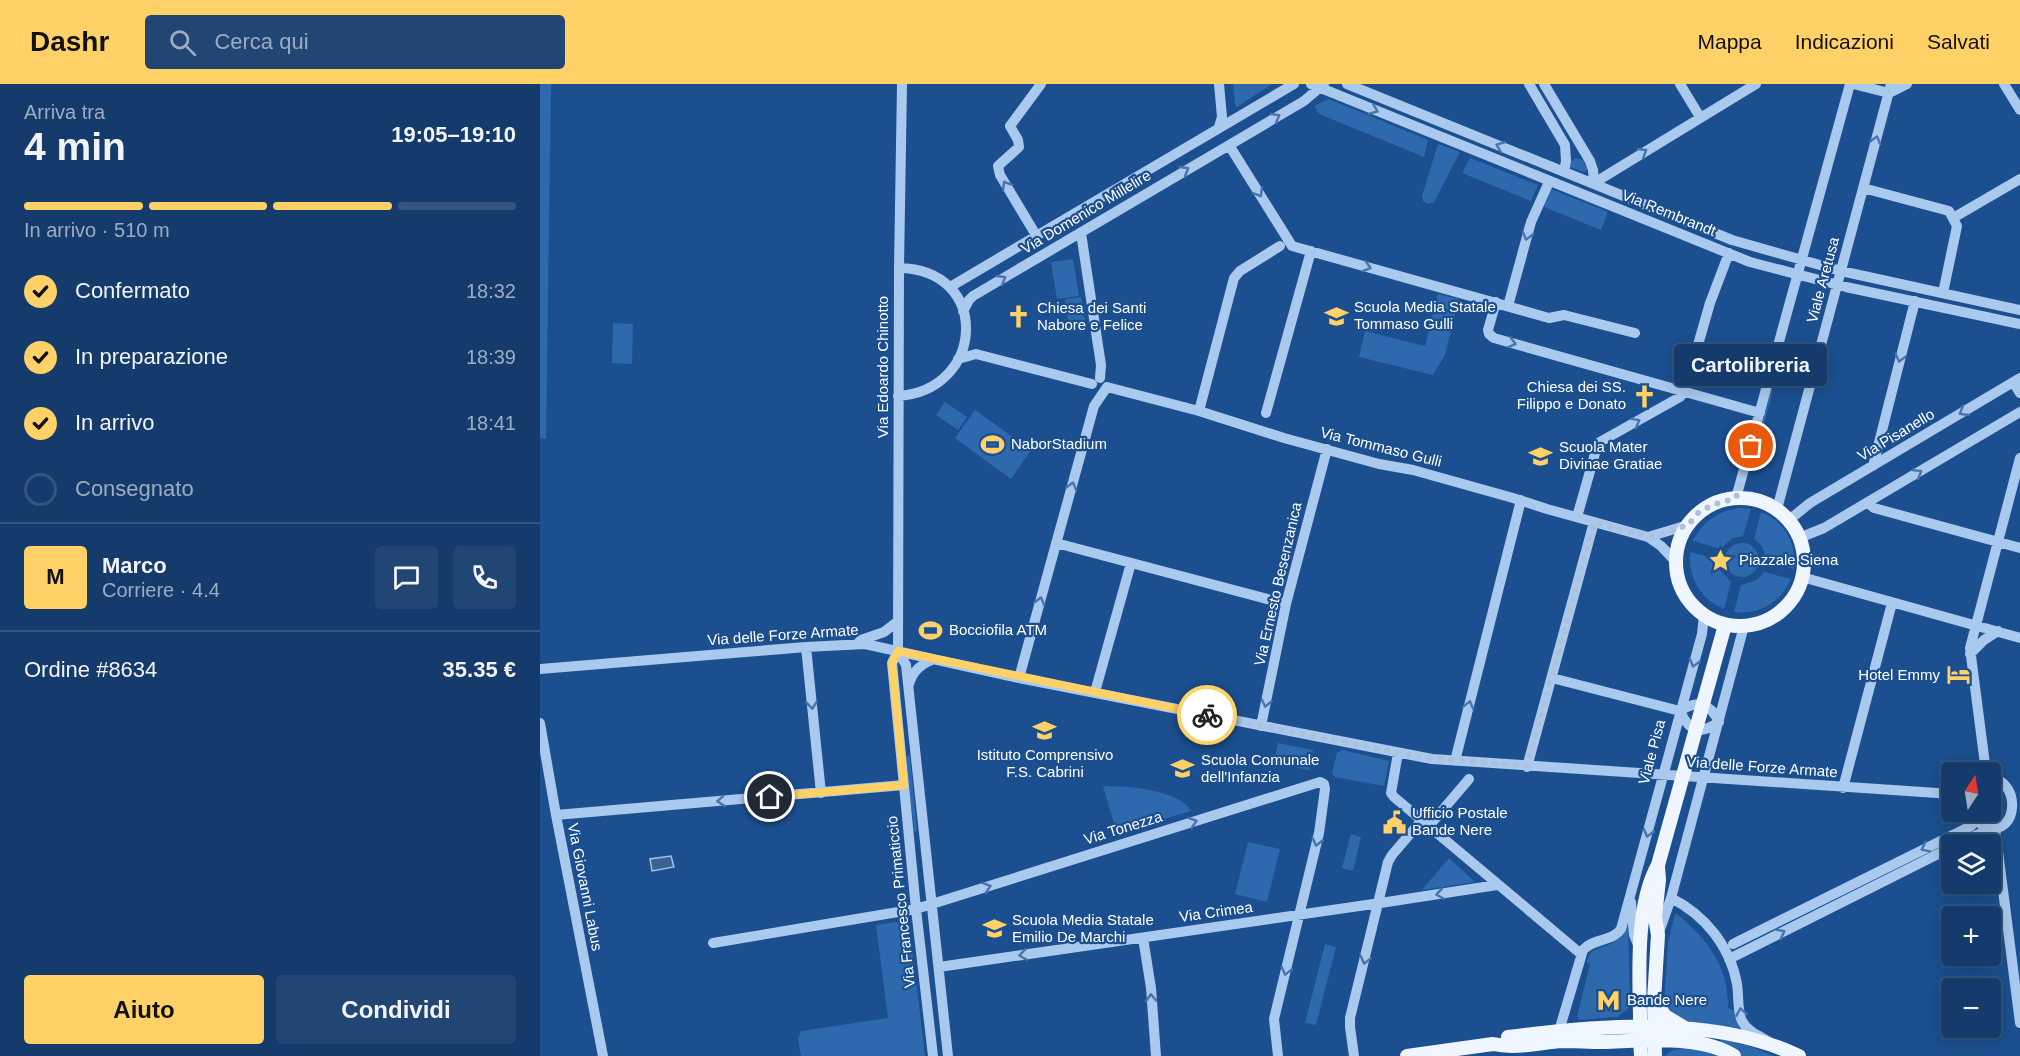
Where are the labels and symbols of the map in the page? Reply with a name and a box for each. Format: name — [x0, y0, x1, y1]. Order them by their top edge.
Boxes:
one-way arrow — [1368, 103, 1379, 115]
one-way arrow — [1270, 113, 1280, 125]
one-way arrow — [1869, 136, 1881, 146]
one-way arrow — [1495, 141, 1506, 153]
one-way arrow — [1637, 148, 1647, 160]
street label: Via Domenico Millelire — [1018, 166, 1154, 257]
one-way arrow — [1179, 166, 1190, 178]
one-way arrow — [1002, 181, 1013, 191]
street label: Via Rembrandt — [1620, 186, 1719, 239]
one-way arrow — [1251, 187, 1263, 197]
one-way arrow — [1522, 230, 1534, 240]
street label: Viale Aretusa — [1803, 234, 1842, 325]
one-way arrow — [1361, 260, 1372, 272]
one-way arrow — [996, 275, 1006, 286]
street label: Via Edoardo Chinotto — [874, 296, 891, 438]
place label: Scuola Media Statale Tommaso Gulli — [1354, 298, 1496, 332]
place label: Chiesa dei Santi Nabore e Felice — [1037, 299, 1146, 333]
school or university icon: Scuola Media Statale Tommaso Gulli — [1323, 303, 1349, 329]
church icon: Chiesa dei Santi Nabore e Felice — [1006, 304, 1032, 330]
one-way arrow — [1506, 336, 1517, 348]
callout: Cartolibreria — [1674, 344, 1828, 386]
one-way arrow — [1895, 352, 1908, 362]
place label: Chiesa dei SS. Filippo e Donato — [1517, 378, 1626, 412]
church icon: Chiesa dei SS. Filippo e Donato — [1631, 383, 1657, 409]
street label: Via Pisanello — [1854, 405, 1937, 464]
one-way arrow — [1959, 405, 1969, 417]
one-way arrow — [1630, 417, 1641, 429]
pin — [1725, 420, 1776, 471]
street label: Via Tommaso Gulli — [1319, 423, 1444, 470]
sports icon: NaborStadium — [980, 431, 1006, 457]
place label: NaborStadium — [1011, 435, 1107, 452]
place label: Scuola Mater Divinae Gratiae — [1559, 438, 1662, 472]
school or university icon: Scuola Mater Divinae Gratiae — [1528, 443, 1554, 469]
one-way arrow — [1912, 468, 1922, 480]
one-way arrow — [1064, 481, 1077, 491]
street label: Via Ernesto Besenzanica — [1250, 500, 1305, 667]
place icon: Piazzale Siena — [1708, 547, 1734, 573]
place label: Piazzale Siena — [1739, 551, 1839, 568]
one-way arrow — [1033, 596, 1045, 607]
sports icon: Bocciofila ATM — [918, 617, 944, 643]
street label: Via delle Forze Armate — [707, 621, 859, 648]
place label: Bocciofila ATM — [949, 621, 1047, 638]
one-way arrow — [1688, 658, 1701, 668]
hotel icon: Hotel Emmy — [1945, 662, 1971, 688]
place label: Hotel Emmy — [1858, 666, 1940, 683]
courier — [1177, 685, 1237, 745]
one-way arrow — [1260, 698, 1273, 708]
one-way arrow — [805, 700, 818, 709]
one-way arrow — [1461, 700, 1474, 710]
street label: Viale Pisa — [1635, 717, 1668, 786]
school or university icon: Istituto Comprensivo F.S. Cabrini — [1032, 718, 1058, 744]
place label: Istituto Comprensivo F.S. Cabrini — [977, 746, 1113, 780]
place label: Scuola Comunale dell'Infanzia — [1201, 751, 1319, 785]
street label: Via delle Forze Armate — [1686, 753, 1838, 780]
school or university icon: Scuola Comunale dell'Infanzia — [1170, 756, 1196, 782]
north arrow — [1941, 762, 2001, 822]
pin — [744, 771, 795, 822]
one-way arrow — [716, 794, 725, 807]
place label: Ufficio Postale Bande Nere — [1412, 804, 1508, 838]
street label: Via Tonezza — [1082, 807, 1165, 848]
public building icon: Ufficio Postale Bande Nere — [1381, 809, 1407, 835]
street label: Via Francesco Primaticcio — [883, 815, 918, 989]
one-way arrow — [1187, 817, 1198, 829]
street label: Via Giovanni Labus — [565, 822, 606, 952]
one-way arrow — [1642, 827, 1655, 837]
one-way arrow — [1311, 837, 1324, 847]
one-way arrow — [1921, 841, 1932, 853]
one-way arrow — [981, 882, 992, 894]
one-way arrow — [1435, 888, 1444, 900]
street label: Via Crimea — [1178, 898, 1254, 925]
place label: Scuola Media Statale Emilio De Marchi — [1012, 911, 1154, 945]
school or university icon: Scuola Media Statale Emilio De Marchi — [981, 916, 1007, 942]
one-way arrow — [1775, 929, 1786, 940]
one-way arrow — [1018, 949, 1028, 961]
one-way arrow — [1359, 955, 1372, 965]
one-way arrow — [1280, 966, 1293, 976]
metro station icon: Bande Nere — [1596, 987, 1622, 1013]
place label: Bande Nere — [1627, 991, 1707, 1008]
one-way arrow — [1144, 993, 1157, 1002]
one-way arrow — [1735, 1007, 1747, 1017]

